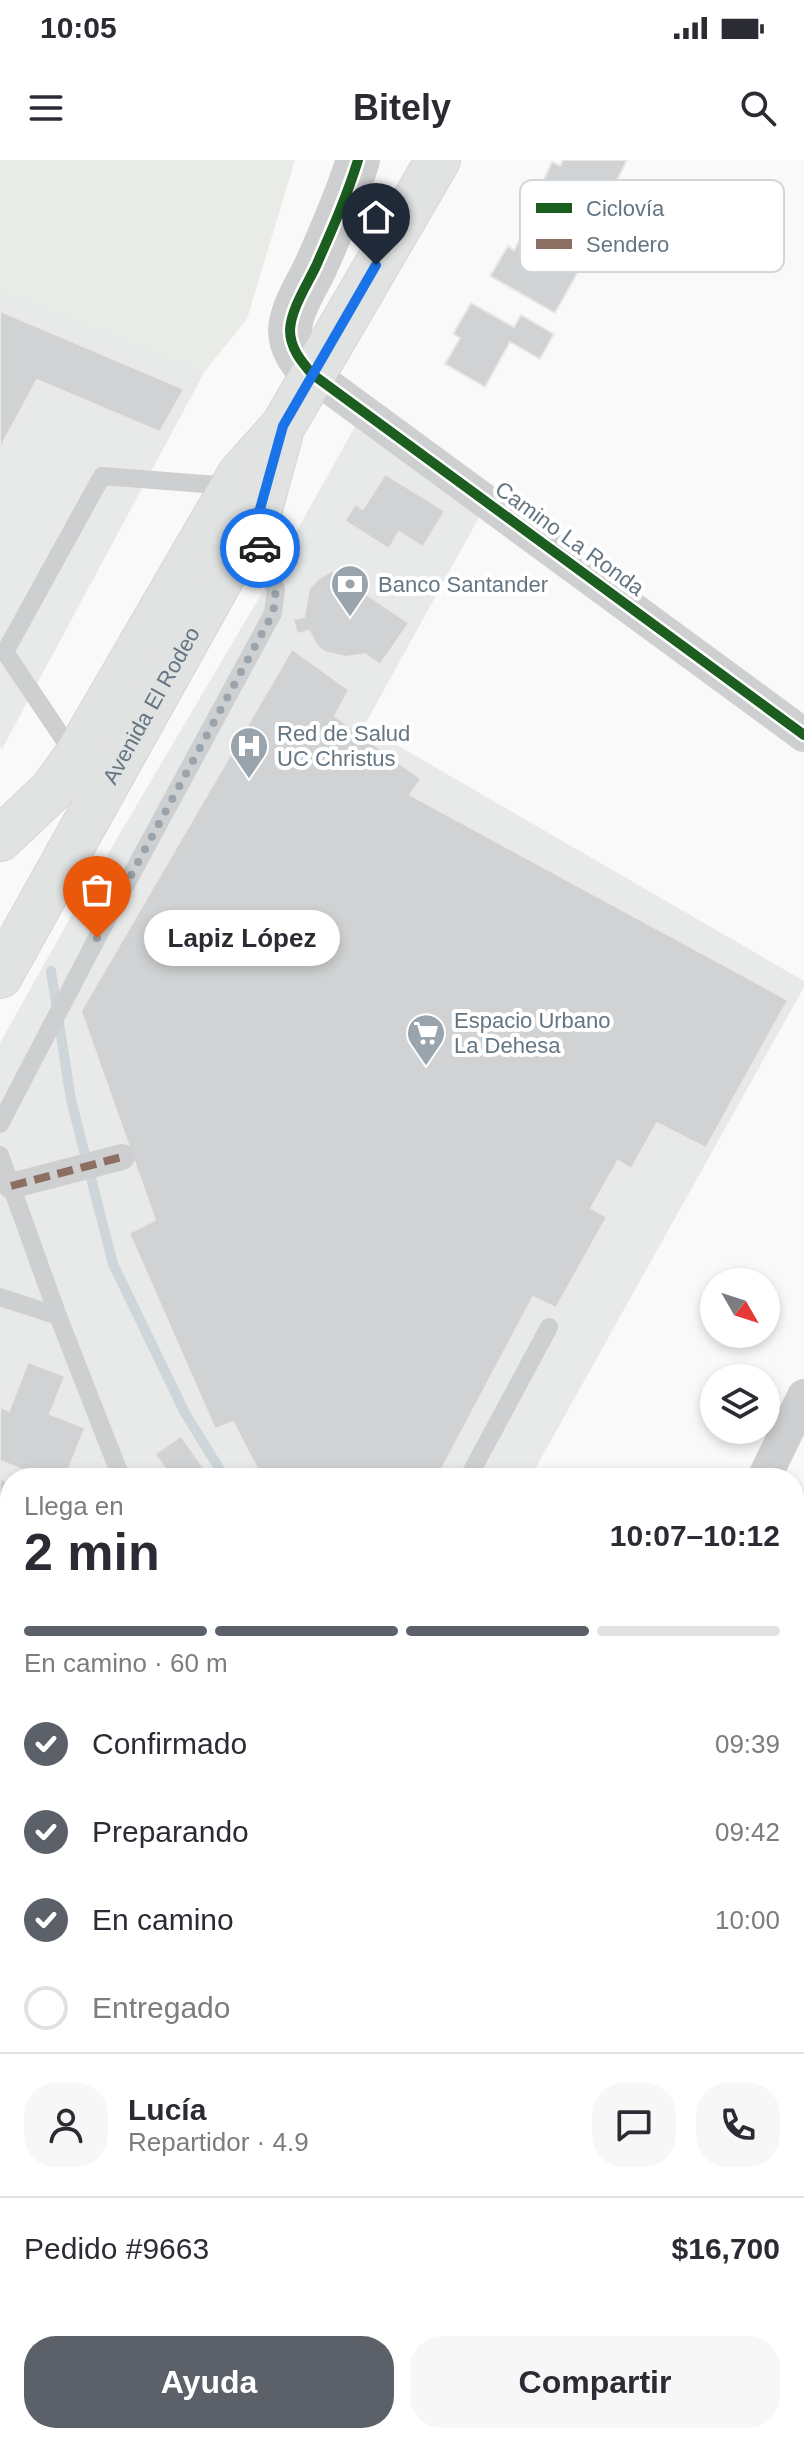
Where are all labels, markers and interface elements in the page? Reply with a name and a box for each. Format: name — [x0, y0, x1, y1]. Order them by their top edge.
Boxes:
text: 10:05 — [40, 11, 117, 44]
icon: menu — [24, 86, 68, 130]
icon: search — [736, 86, 780, 130]
text: Bitely — [353, 87, 451, 128]
legend — [520, 180, 784, 272]
pin — [342, 183, 410, 265]
icon: home — [354, 195, 398, 239]
text: Ciclovía — [586, 196, 665, 221]
text: Sendero — [586, 232, 669, 257]
street label: Camino La Ronda — [491, 476, 649, 601]
courier — [220, 508, 300, 588]
icon: car — [238, 526, 282, 570]
bank icon: Banco Santander — [329, 563, 371, 618]
place label: Banco Santander — [378, 572, 548, 597]
street label: Avenida El Rodeo — [98, 622, 205, 788]
place label: Red de Salud UC Christus — [277, 721, 410, 771]
hospital icon: Red de Salud UC Christus — [228, 725, 270, 780]
pin — [63, 856, 131, 938]
icon: bag — [75, 868, 119, 912]
callout: Lapiz López — [145, 910, 341, 966]
text: Lapiz López — [168, 923, 316, 953]
place label: Espacio Urbano La Dehesa — [454, 1008, 611, 1058]
supermarket icon: Espacio Urbano La Dehesa — [405, 1012, 447, 1067]
north arrow — [700, 1268, 780, 1348]
map controls — [700, 1268, 780, 1444]
button: layers — [700, 1364, 780, 1444]
text: Llega en — [24, 1491, 124, 1521]
text: 10:07–10:12 — [610, 1519, 780, 1552]
text: 2 min — [24, 1523, 160, 1581]
text: En camino · 60 m — [24, 1648, 228, 1678]
icon: check — [24, 1722, 68, 1766]
text: Confirmado — [92, 1727, 247, 1760]
text: 09:39 — [715, 1729, 780, 1759]
icon: check — [24, 1810, 68, 1854]
text: Preparando — [92, 1815, 249, 1848]
text: 09:42 — [715, 1817, 780, 1847]
icon: check — [24, 1898, 68, 1942]
text: En camino — [92, 1903, 234, 1936]
text: 10:00 — [715, 1905, 780, 1935]
text: Entregado — [92, 1991, 230, 2024]
button: person — [24, 2083, 108, 2167]
button: chat — [592, 2083, 676, 2167]
button: phone — [696, 2083, 780, 2167]
text: Lucía — [128, 2093, 206, 2126]
text: Repartidor · 4.9 — [128, 2127, 309, 2157]
text: Pedido #9663 — [24, 2232, 209, 2265]
text: $16,700 — [672, 2232, 780, 2265]
button: Ayuda — [24, 2336, 394, 2428]
button: Compartir — [410, 2336, 780, 2428]

